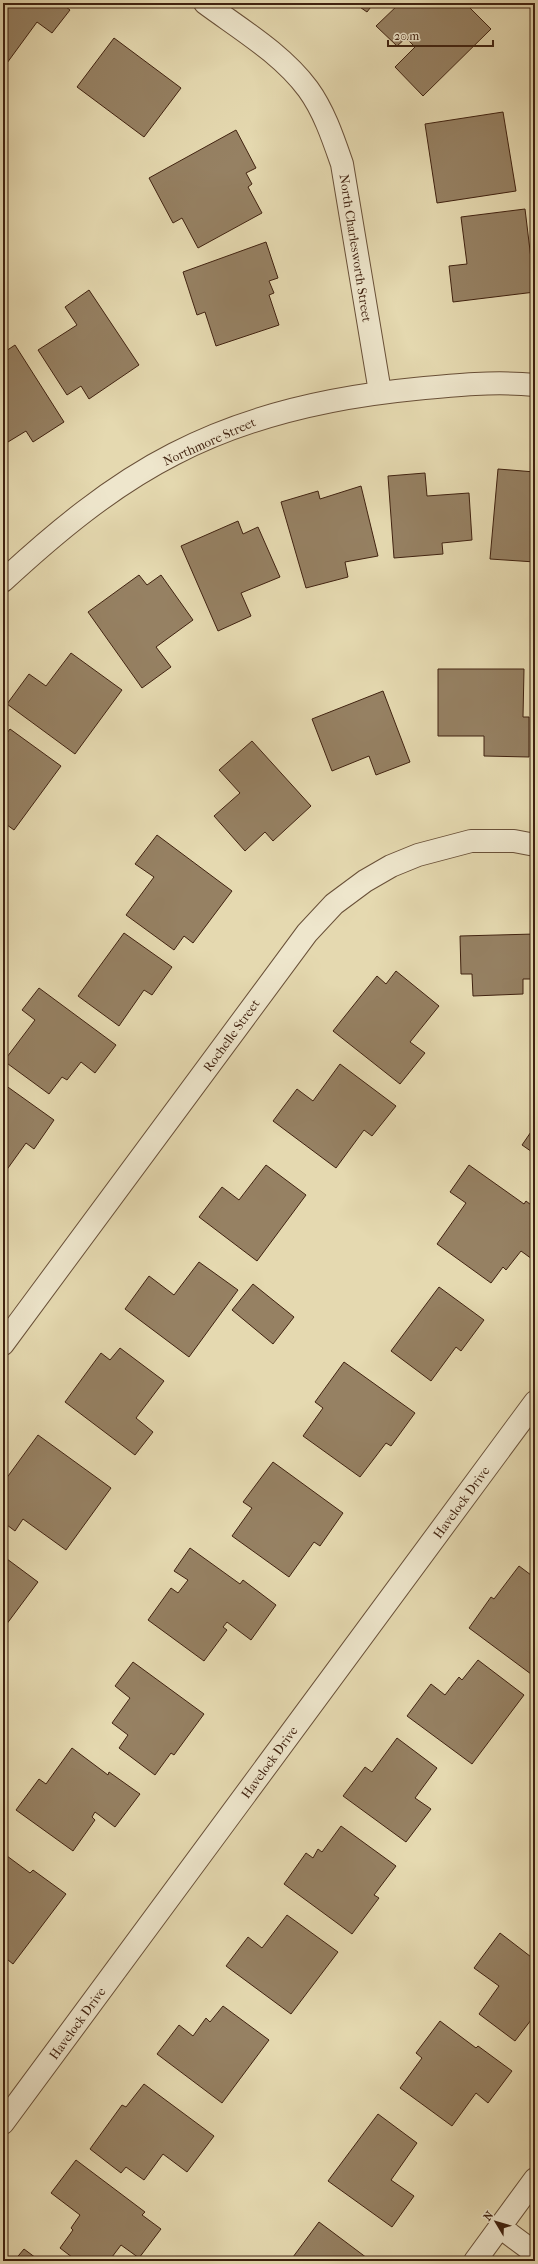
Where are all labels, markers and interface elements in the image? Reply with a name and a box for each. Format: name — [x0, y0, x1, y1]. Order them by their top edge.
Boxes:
scale bar — [388, 22, 493, 48]
text: 20 m — [394, 29, 419, 43]
street label: North Charlesworth Street — [336, 173, 375, 323]
street label: Northmore Street — [161, 414, 258, 469]
street label: Rochelle Street — [200, 996, 263, 1074]
street label: Havelock Drive — [430, 1463, 493, 1541]
street label: Havelock Drive — [238, 1723, 301, 1801]
street label: Havelock Drive — [46, 1984, 109, 2062]
north arrow — [476, 2202, 516, 2242]
text: N — [481, 2208, 497, 2223]

